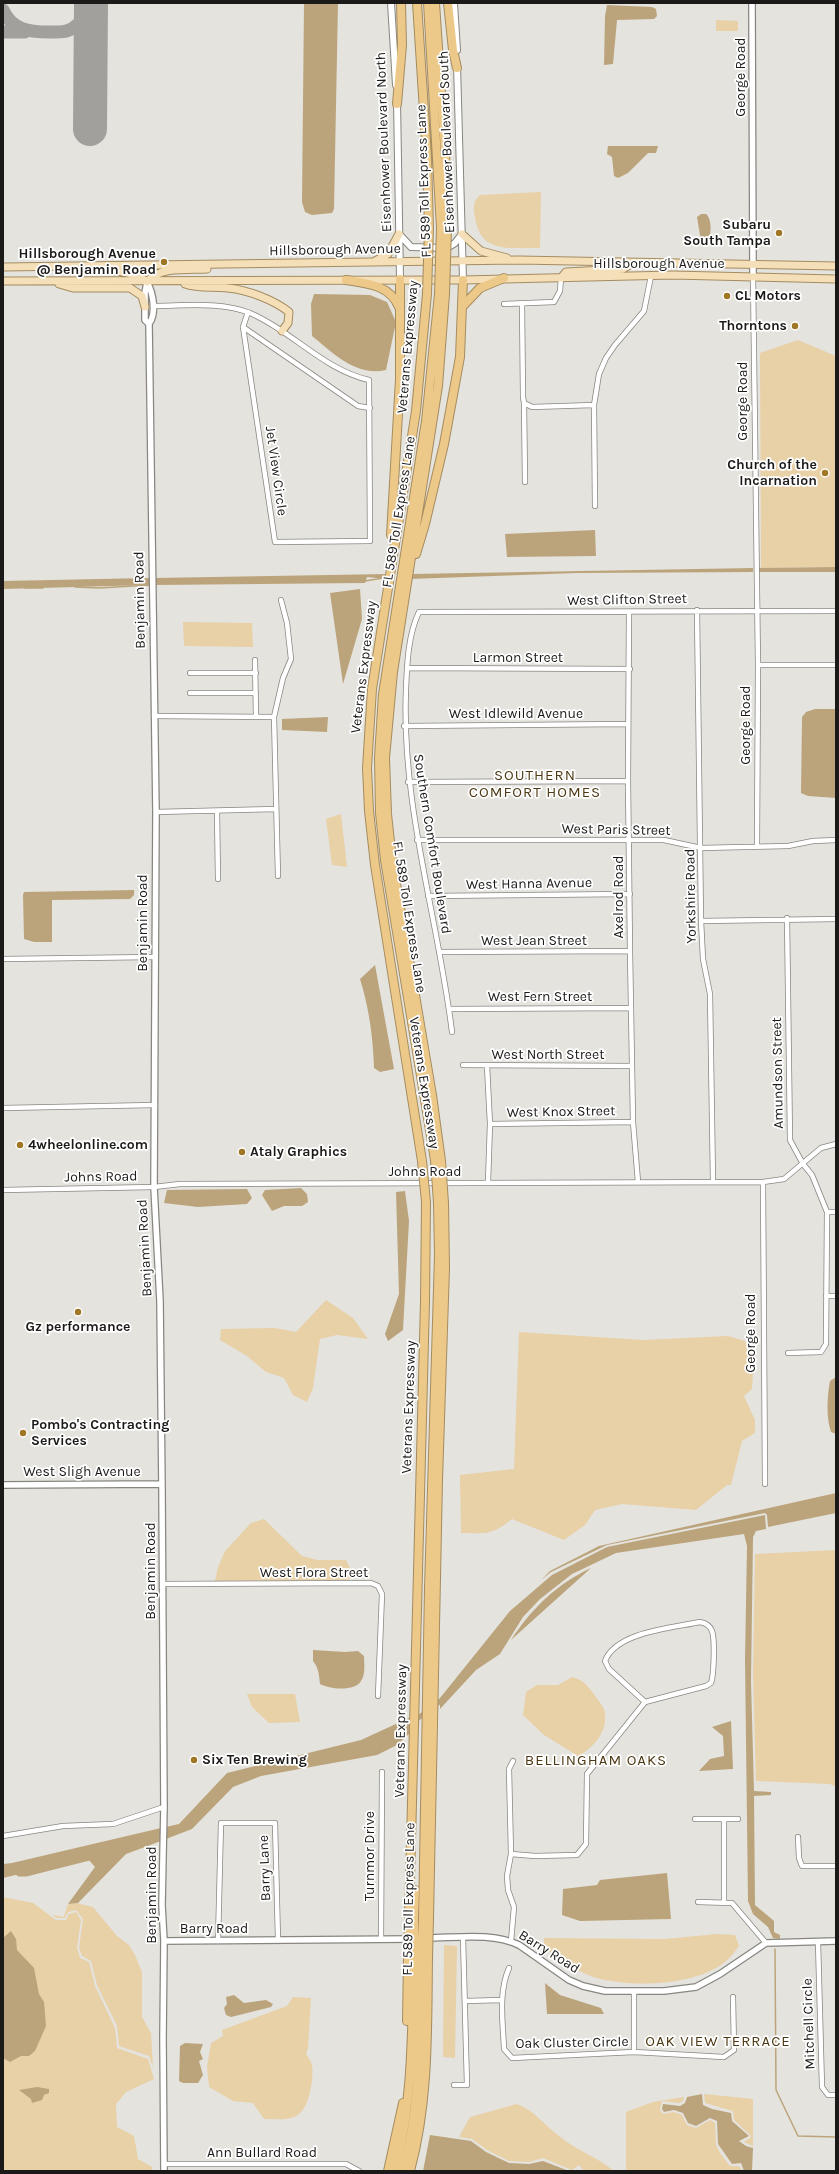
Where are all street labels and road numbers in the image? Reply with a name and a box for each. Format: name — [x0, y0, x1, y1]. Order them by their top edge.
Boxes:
street label: George Road — [733, 37, 749, 117]
street label: Eisenhower Boulevard South — [435, 51, 459, 233]
street label: Eisenhower Boulevard North — [372, 52, 396, 232]
street label: FL 589 Toll Express Lane — [413, 104, 435, 258]
street label: Hillsborough Avenue — [269, 240, 401, 260]
street label: Hillsborough Avenue — [593, 256, 725, 272]
street label: Veterans Expressway — [394, 280, 422, 414]
street label: George Road — [735, 361, 751, 441]
street label: Jet View Circle — [261, 425, 291, 517]
street label: FL 589 Toll Express Lane — [379, 435, 419, 589]
street label: Benjamin Road — [131, 551, 149, 649]
street label: West Clifton Street — [567, 591, 687, 609]
street label: Veterans Expressway — [348, 600, 380, 734]
street label: Larmon Street — [473, 650, 563, 666]
street label: George Road — [738, 685, 754, 765]
street label: West Idlewild Avenue — [449, 706, 583, 722]
street label: Southern Comfort Boulevard — [409, 753, 455, 935]
street label: West Paris Street — [561, 821, 671, 839]
street label: FL 589 Toll Express Lane — [389, 840, 429, 994]
street label: Yorkshire Road — [682, 848, 700, 944]
street label: Axelrod Road — [611, 856, 627, 938]
street label: Benjamin Road — [135, 874, 151, 972]
street label: West Hanna Avenue — [466, 874, 592, 894]
street label: West Jean Street — [481, 933, 587, 949]
street label: West Fern Street — [488, 989, 592, 1005]
street label: Veterans Expressway — [405, 1016, 443, 1150]
street label: Amundson Street — [769, 1017, 787, 1129]
street label: West North Street — [492, 1047, 604, 1063]
street label: West Knox Street — [506, 1103, 616, 1121]
street label: Johns Road — [388, 1164, 462, 1180]
street label: Johns Road — [64, 1168, 138, 1186]
street label: Benjamin Road — [134, 1199, 156, 1297]
street label: George Road — [743, 1293, 759, 1373]
street label: Veterans Expressway — [398, 1340, 420, 1474]
street label: West Sligh Avenue — [23, 1464, 141, 1480]
street label: Benjamin Road — [143, 1522, 159, 1620]
street label: West Flora Street — [260, 1565, 368, 1581]
street label: Veterans Expressway — [391, 1664, 411, 1798]
street label: Turnmor Drive — [362, 1811, 378, 1901]
street label: FL 589 Toll Express Lane — [399, 1822, 419, 1976]
street label: Barry Lane — [255, 1835, 275, 1901]
street label: Benjamin Road — [144, 1846, 160, 1944]
street label: Barry Road — [180, 1921, 248, 1937]
street label: Barry Road — [515, 1927, 583, 1977]
street label: Mitchell Circle — [799, 1978, 819, 2070]
street label: Oak Cluster Circle — [515, 2034, 629, 2052]
street label: Ann Bullard Road — [207, 2145, 317, 2161]

